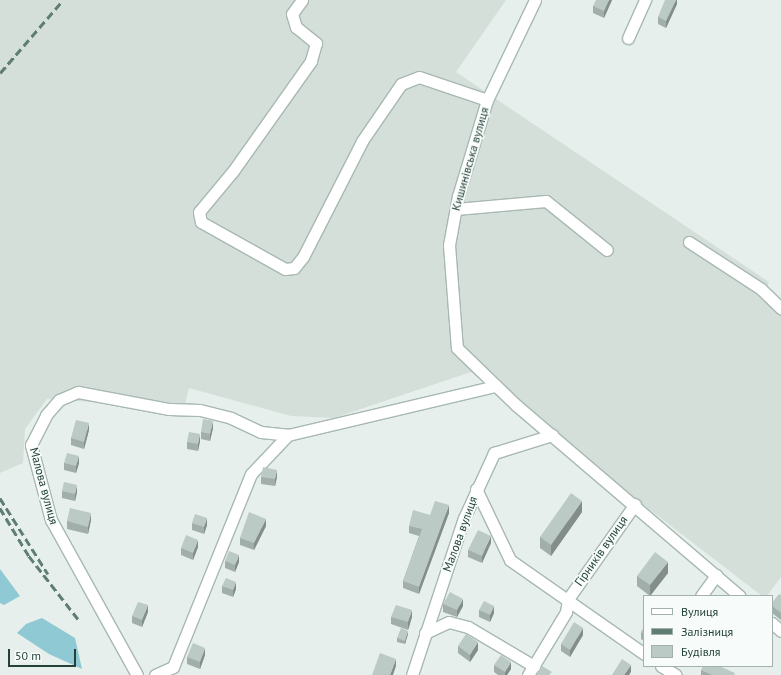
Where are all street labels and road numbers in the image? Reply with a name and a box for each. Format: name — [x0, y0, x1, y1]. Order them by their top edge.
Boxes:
street label: Кишинівська вулиця — [448, 106, 492, 212]
street label: Малова вулиця — [27, 446, 61, 526]
street label: Малова вулиця — [440, 494, 480, 574]
street label: Гірників вулиця — [572, 513, 630, 589]

